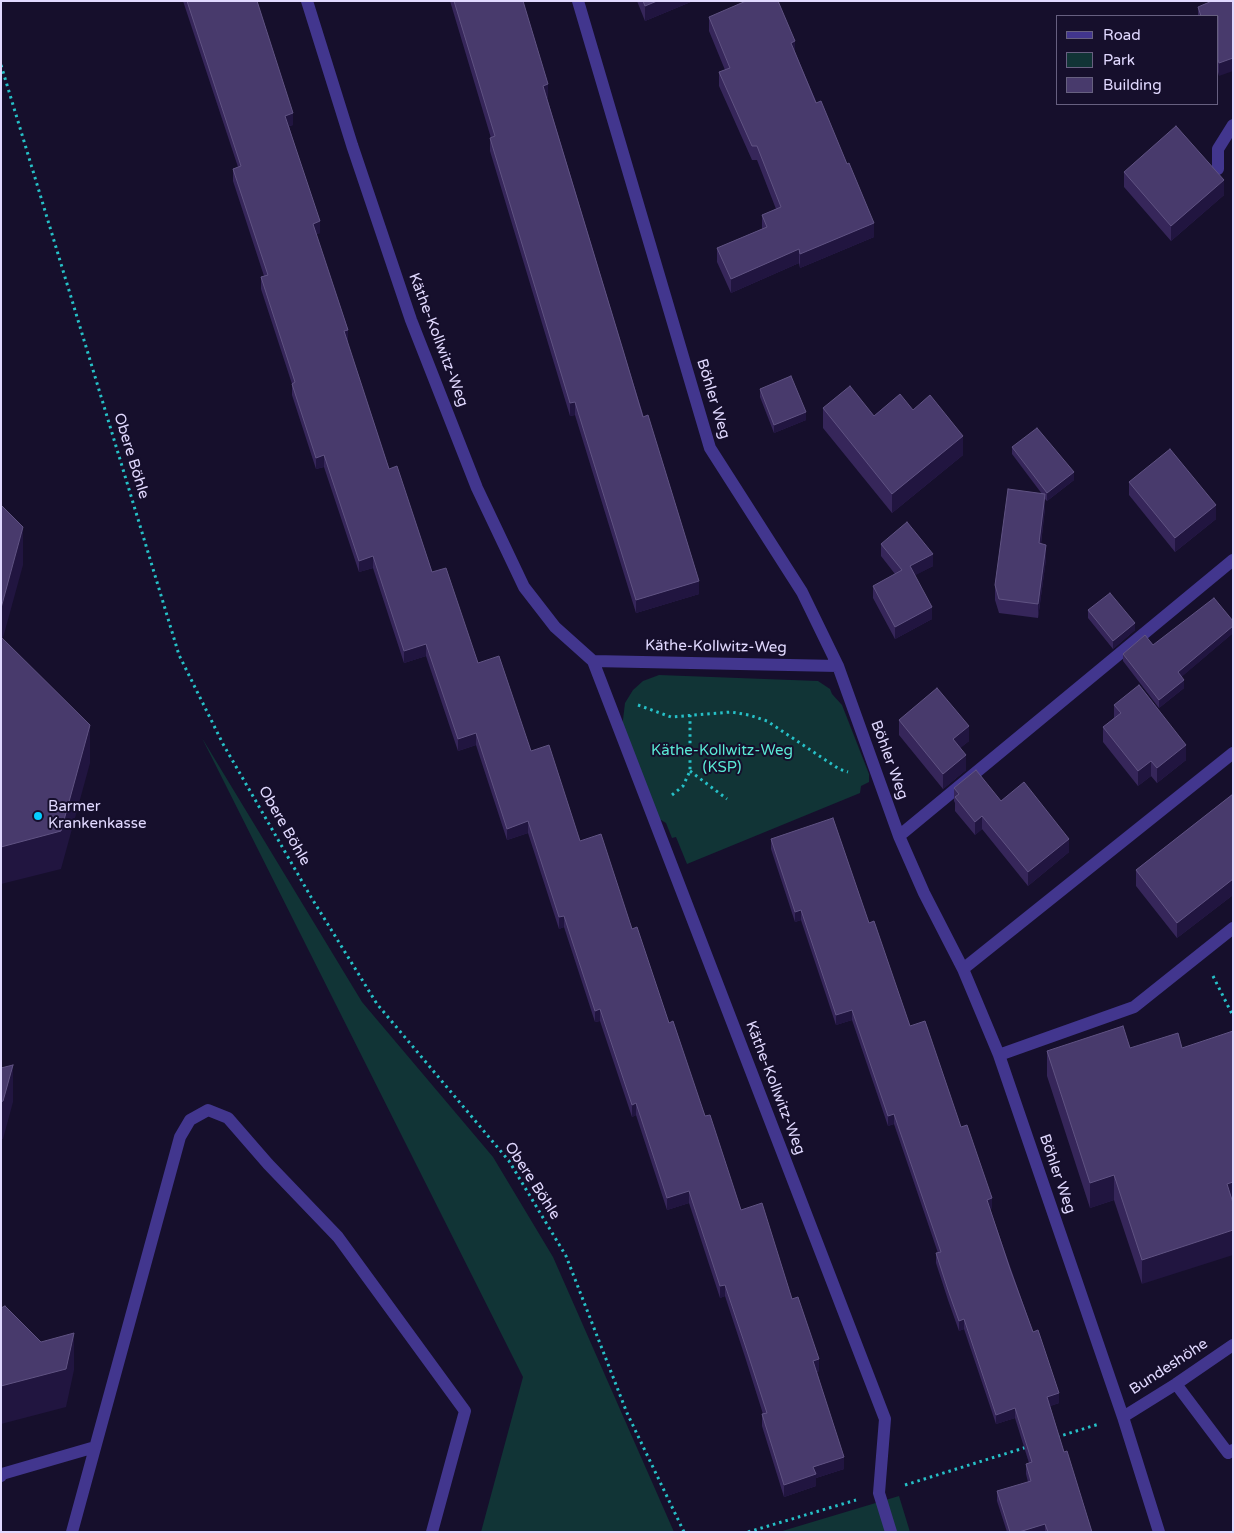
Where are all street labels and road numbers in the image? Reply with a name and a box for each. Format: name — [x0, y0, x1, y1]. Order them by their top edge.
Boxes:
street label: Käthe-Kollwitz-Weg — [404, 271, 472, 409]
street label: Böhler Weg — [692, 357, 734, 441]
street label: Obere Böhle — [109, 411, 153, 501]
street label: Käthe-Kollwitz-Weg — [645, 637, 787, 657]
street label: Böhler Weg — [866, 718, 912, 802]
street label: Obere Böhle — [254, 783, 314, 869]
street label: Käthe-Kollwitz-Weg — [741, 1019, 809, 1157]
street label: Böhler Weg — [1035, 1132, 1079, 1216]
street label: Obere Böhle — [500, 1139, 564, 1223]
street label: Bundeshöhe — [1127, 1335, 1211, 1399]

